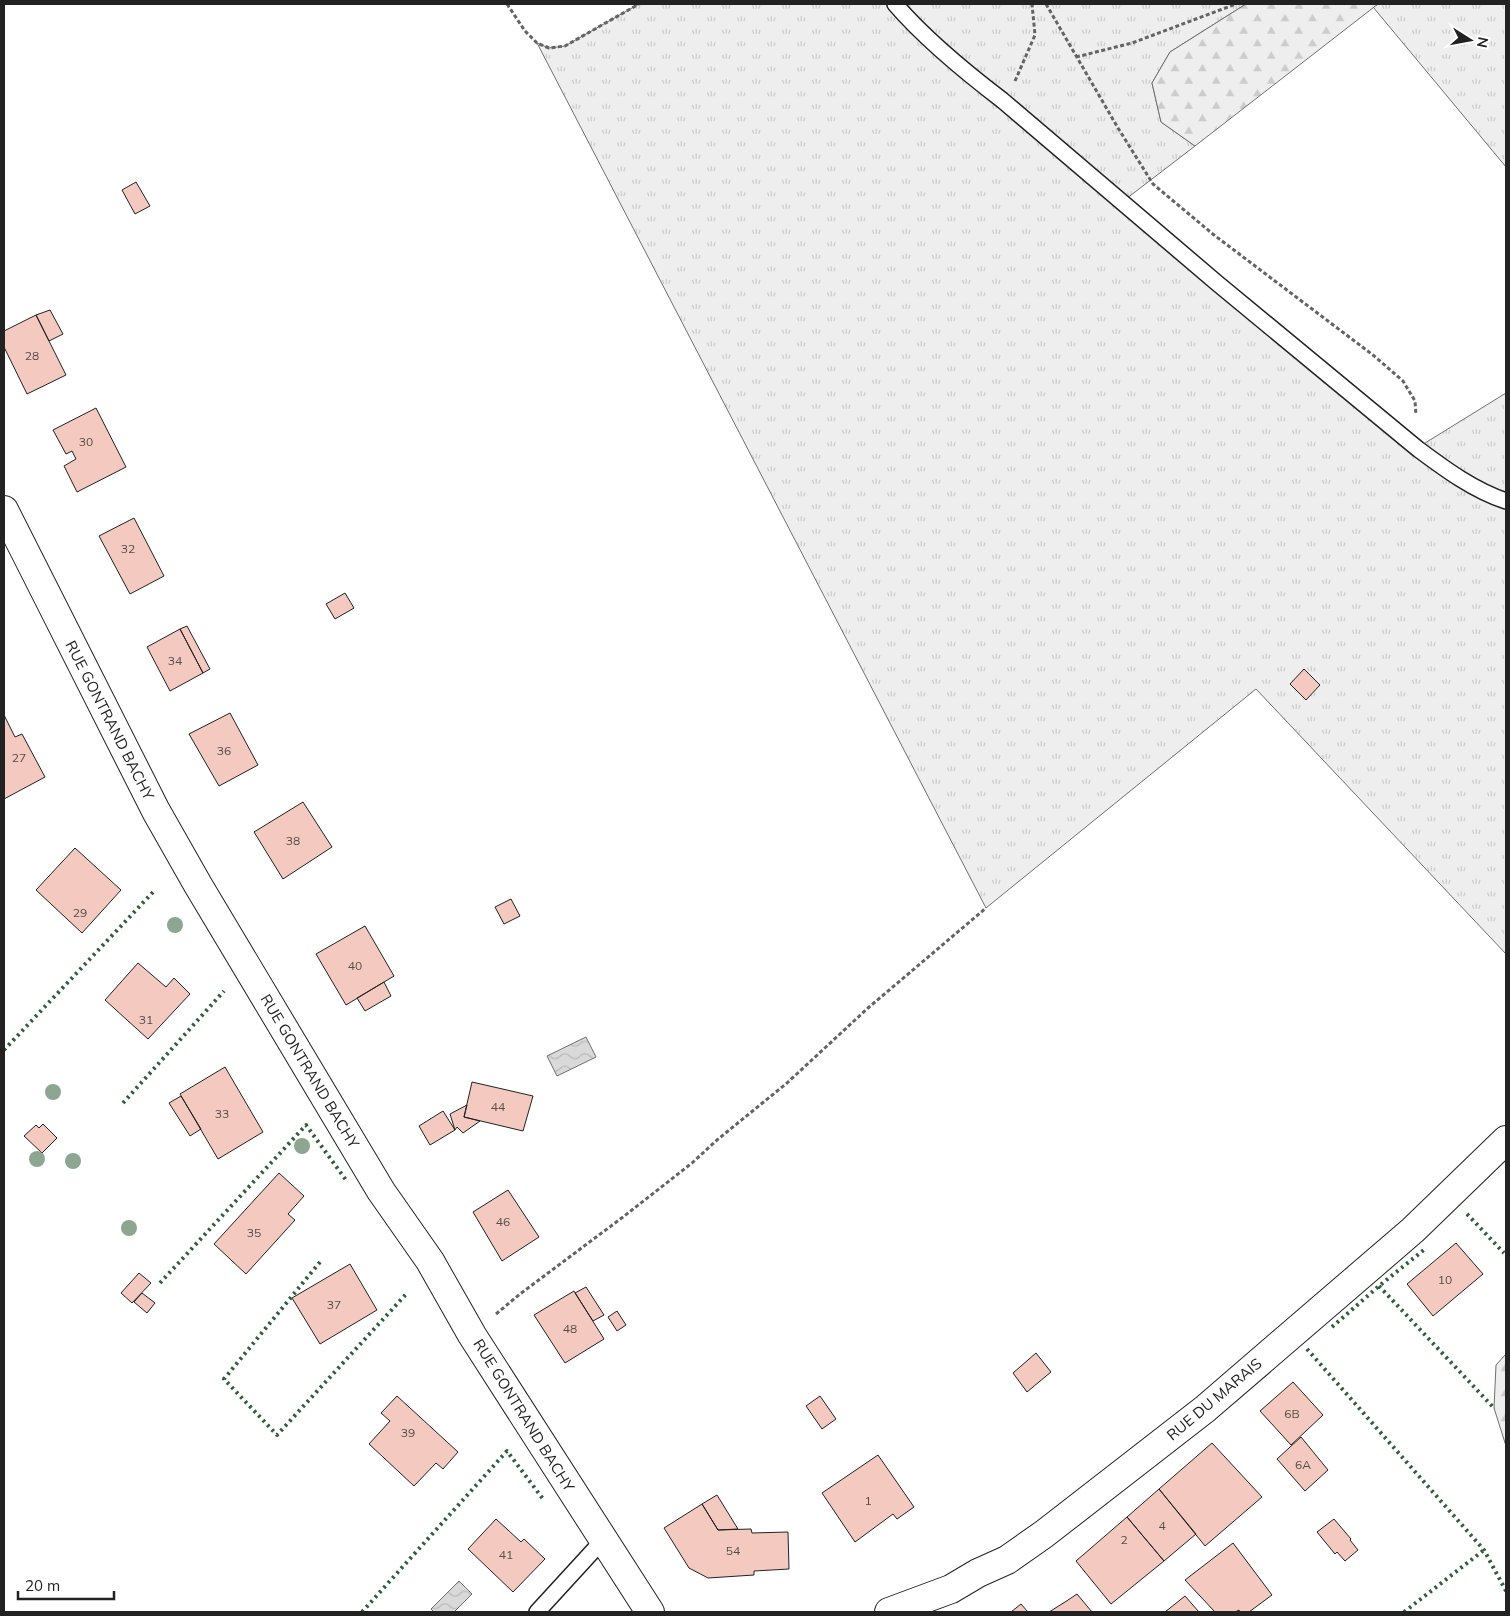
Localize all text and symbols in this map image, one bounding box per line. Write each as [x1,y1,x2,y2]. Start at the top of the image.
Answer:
north arrow [1445,15,1495,65]
text: N [1473,36,1493,49]
house number: 28 [25,348,39,363]
house number: 30 [79,434,93,449]
house number: 32 [121,541,135,556]
street label: RUE GONTRAND BACHY [62,637,159,804]
house number: 34 [168,653,182,668]
house number: 36 [217,743,231,758]
house number: 27 [12,750,26,765]
house number: 38 [286,833,300,848]
house number: 29 [73,905,87,920]
house number: 40 [348,958,362,973]
street label: RUE GONTRAND BACHY [256,991,364,1152]
house number: 31 [139,1012,153,1027]
house number: 44 [491,1099,505,1114]
house number: 33 [215,1106,229,1121]
house number: 46 [496,1214,510,1229]
house number: 35 [247,1225,261,1240]
house number: 10 [1438,1272,1452,1287]
house number: 37 [327,1297,341,1312]
house number: 48 [563,1321,577,1336]
street label: RUE GONTRAND BACHY [469,1335,579,1496]
street label: RUE DU MARAIS [1163,1354,1265,1444]
house number: 6B [1284,1406,1300,1421]
house number: 39 [401,1425,415,1440]
house number: 6A [1295,1457,1311,1472]
house number: 1 [864,1493,872,1508]
house number: 4 [1158,1518,1166,1533]
house number: 2 [1120,1532,1128,1547]
house number: 54 [726,1543,740,1558]
house number: 41 [499,1547,513,1562]
scale bar [18,1568,114,1600]
text: 20 m [25,1576,60,1595]

